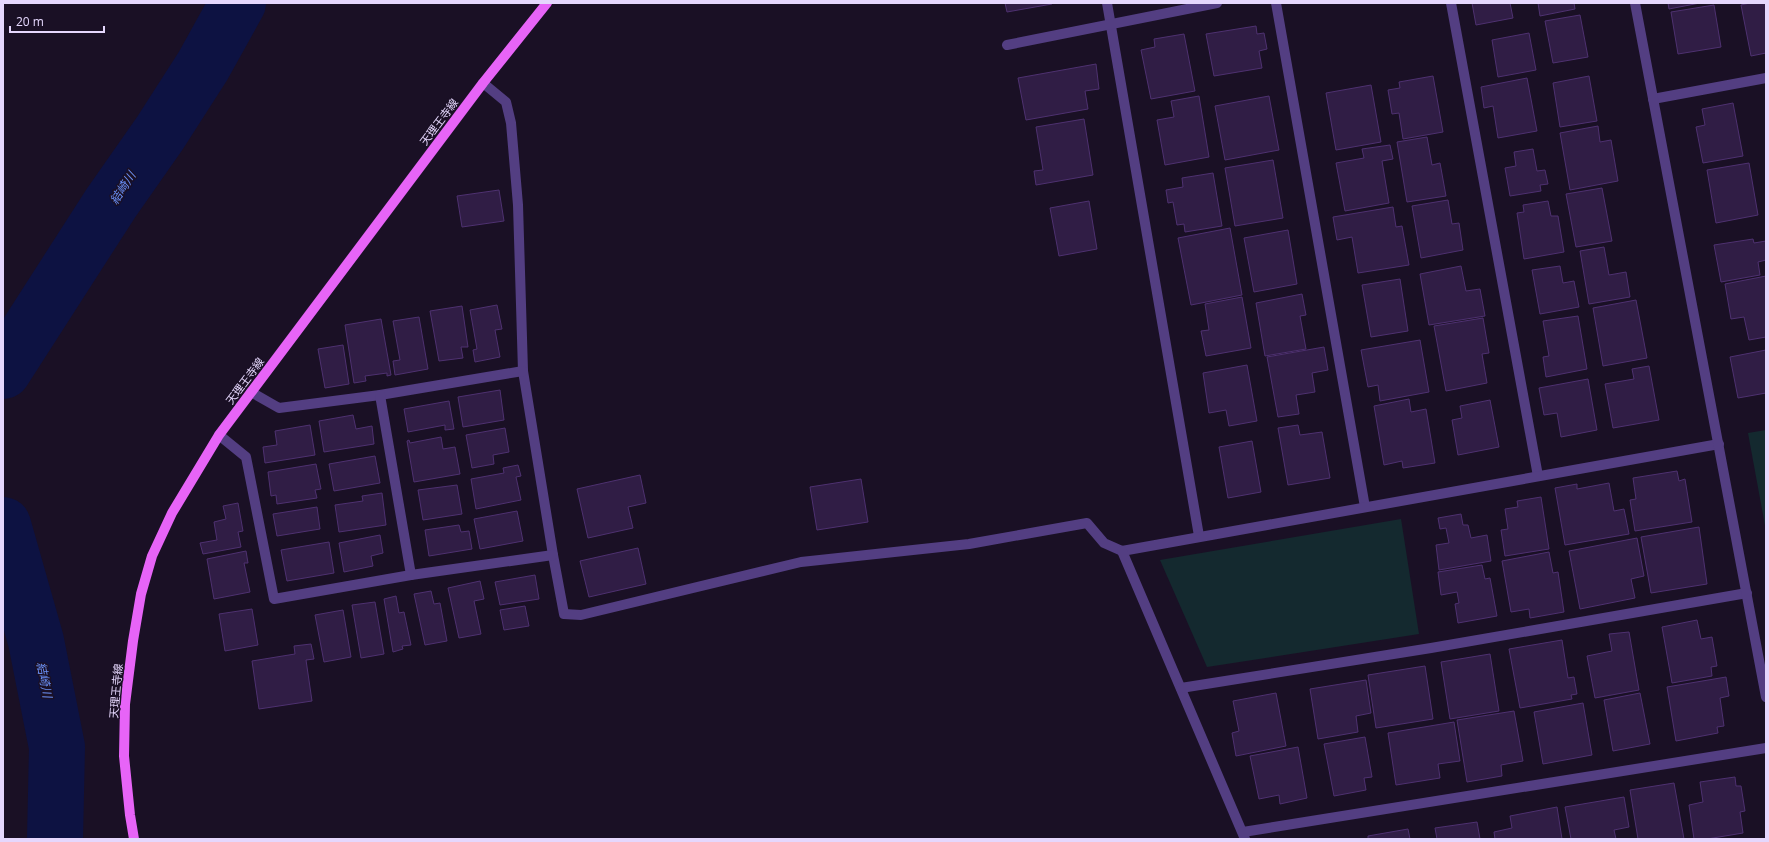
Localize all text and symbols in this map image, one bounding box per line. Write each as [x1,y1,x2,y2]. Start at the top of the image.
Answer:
scale bar [10,8,104,34]
text: 20 m [16,13,44,30]
street label: 天理王寺線 [416,95,461,148]
water label: 結崎川 [106,166,141,207]
street label: 天理王寺線 [222,354,267,407]
water label: 結崎川 [33,661,57,701]
street label: 天理王寺線 [106,663,125,719]

